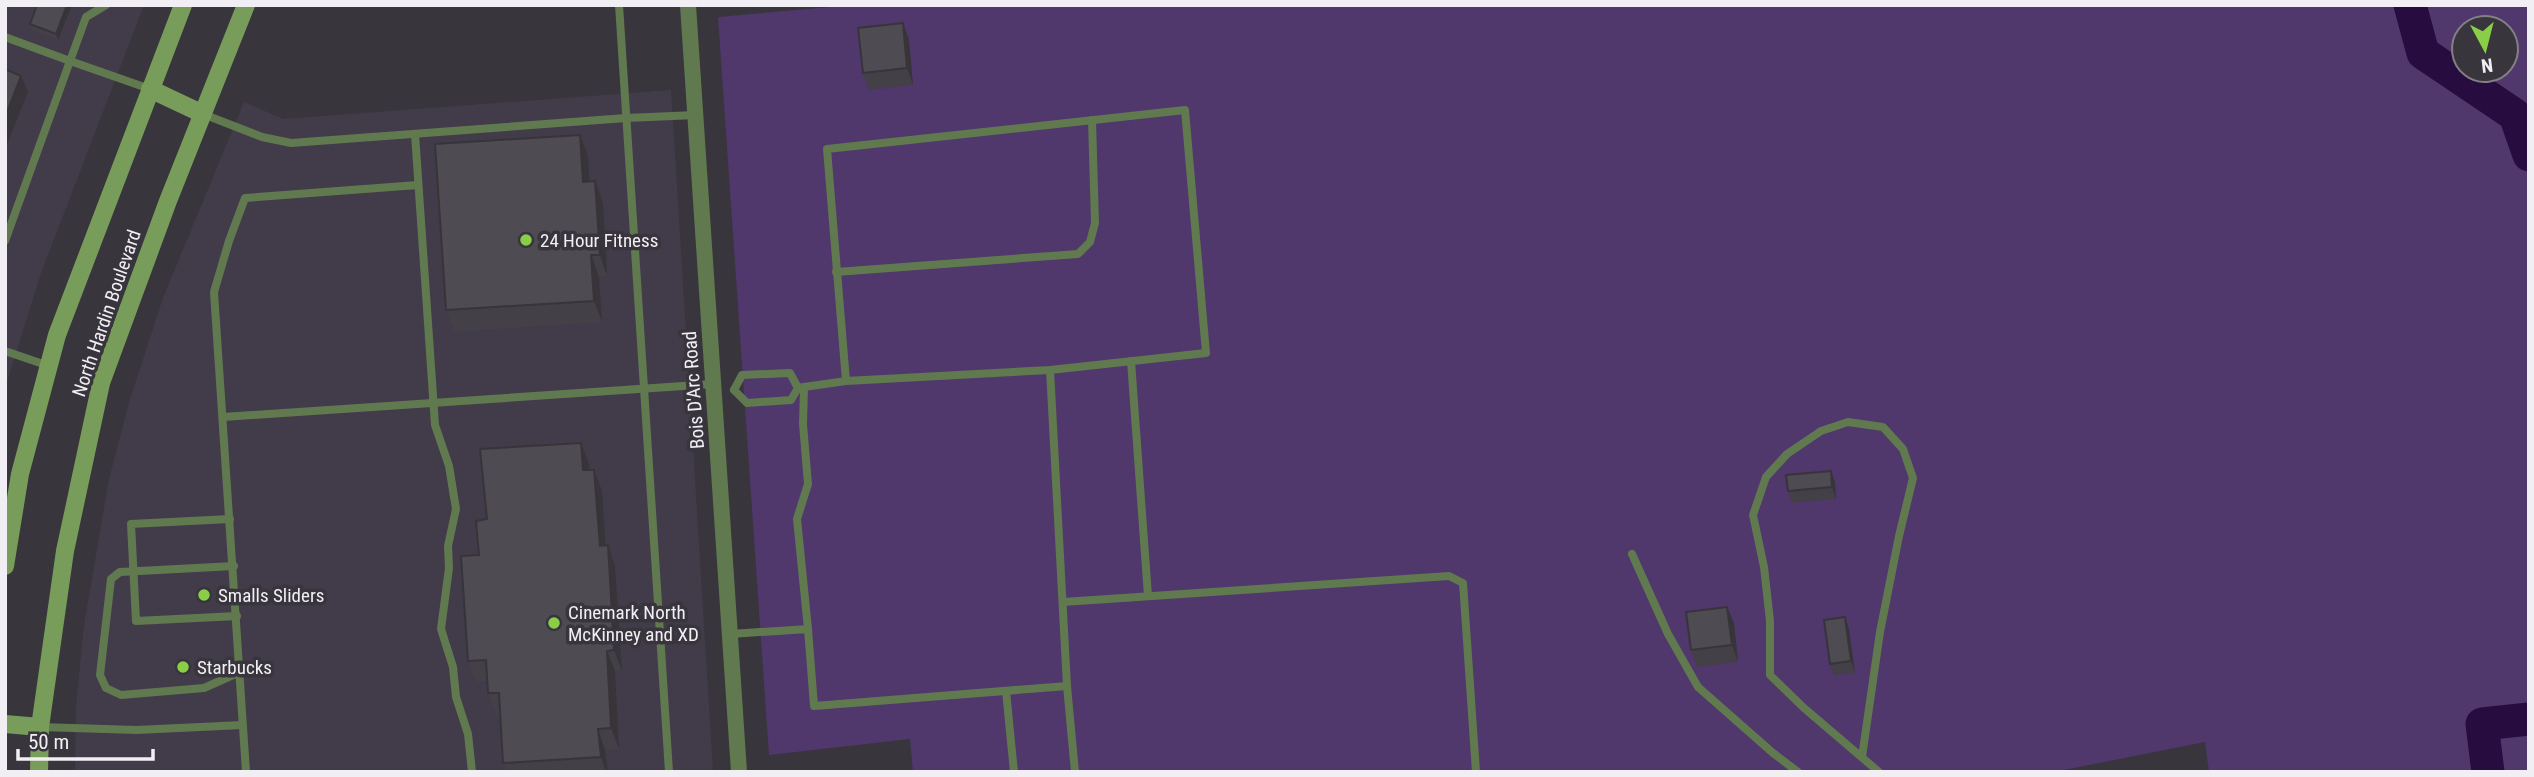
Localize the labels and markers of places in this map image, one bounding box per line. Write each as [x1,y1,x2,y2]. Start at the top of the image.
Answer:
place label: 24 Hour Fitness [540,229,658,252]
marker: 24 Hour Fitness [518,232,534,248]
place label: Smalls Sliders [218,584,324,607]
marker: Smalls Sliders [196,587,212,603]
place label: Cinemark North McKinney and XD [568,601,699,646]
marker: Cinemark North McKinney and XD [546,615,562,631]
place label: Starbucks [197,656,272,679]
marker: Starbucks [175,659,191,675]

